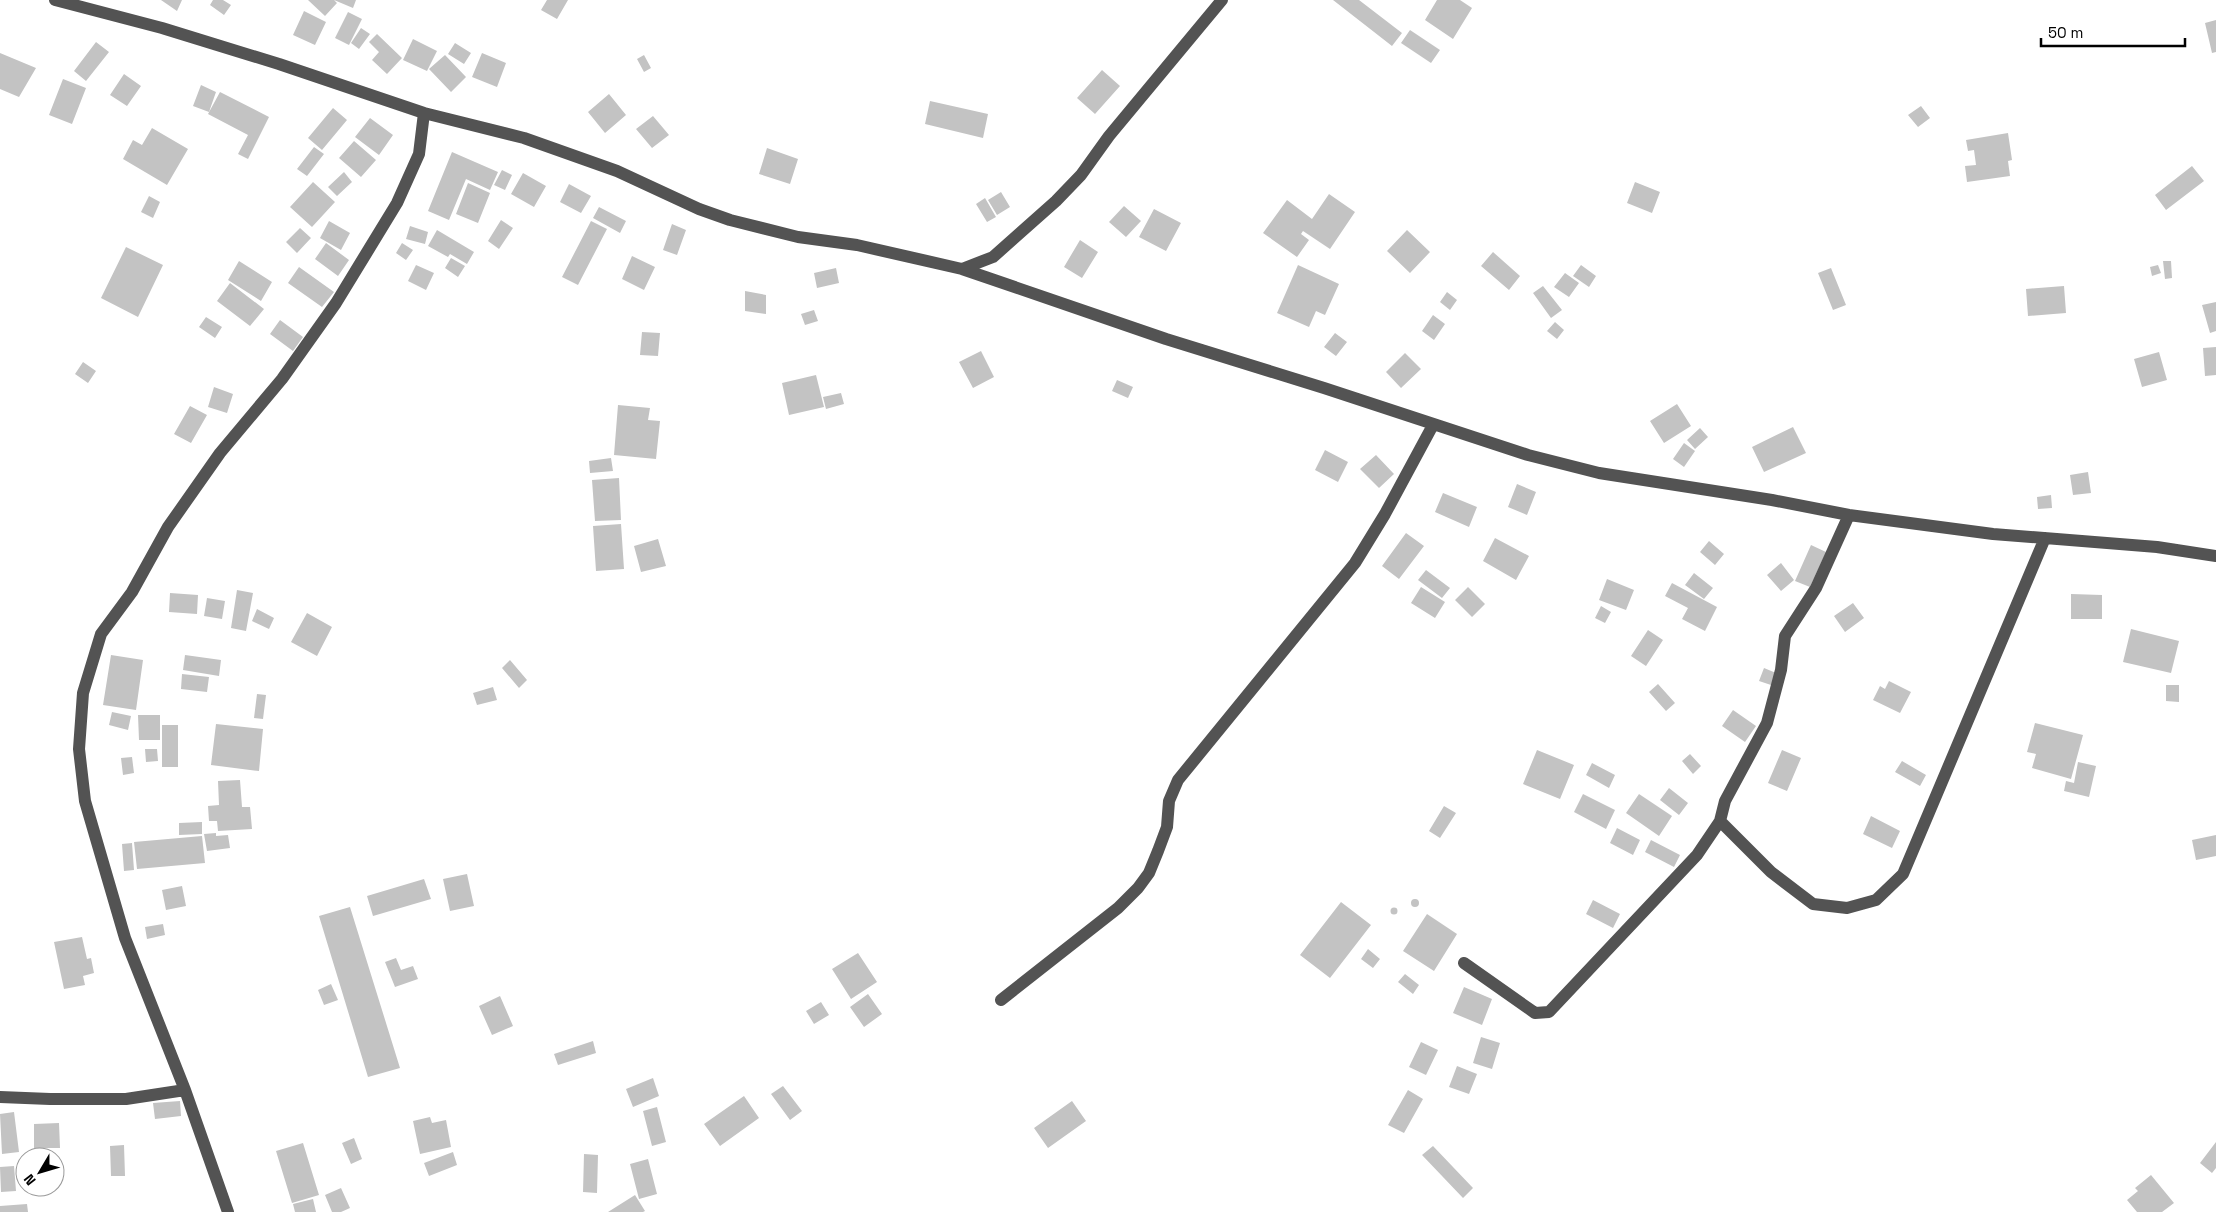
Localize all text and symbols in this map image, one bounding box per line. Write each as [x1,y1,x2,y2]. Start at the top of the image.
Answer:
scale bar [2041,15,2185,47]
text: 50 m [2048,23,2083,42]
north arrow [15,1147,65,1197]
text: N [20,1171,40,1189]

